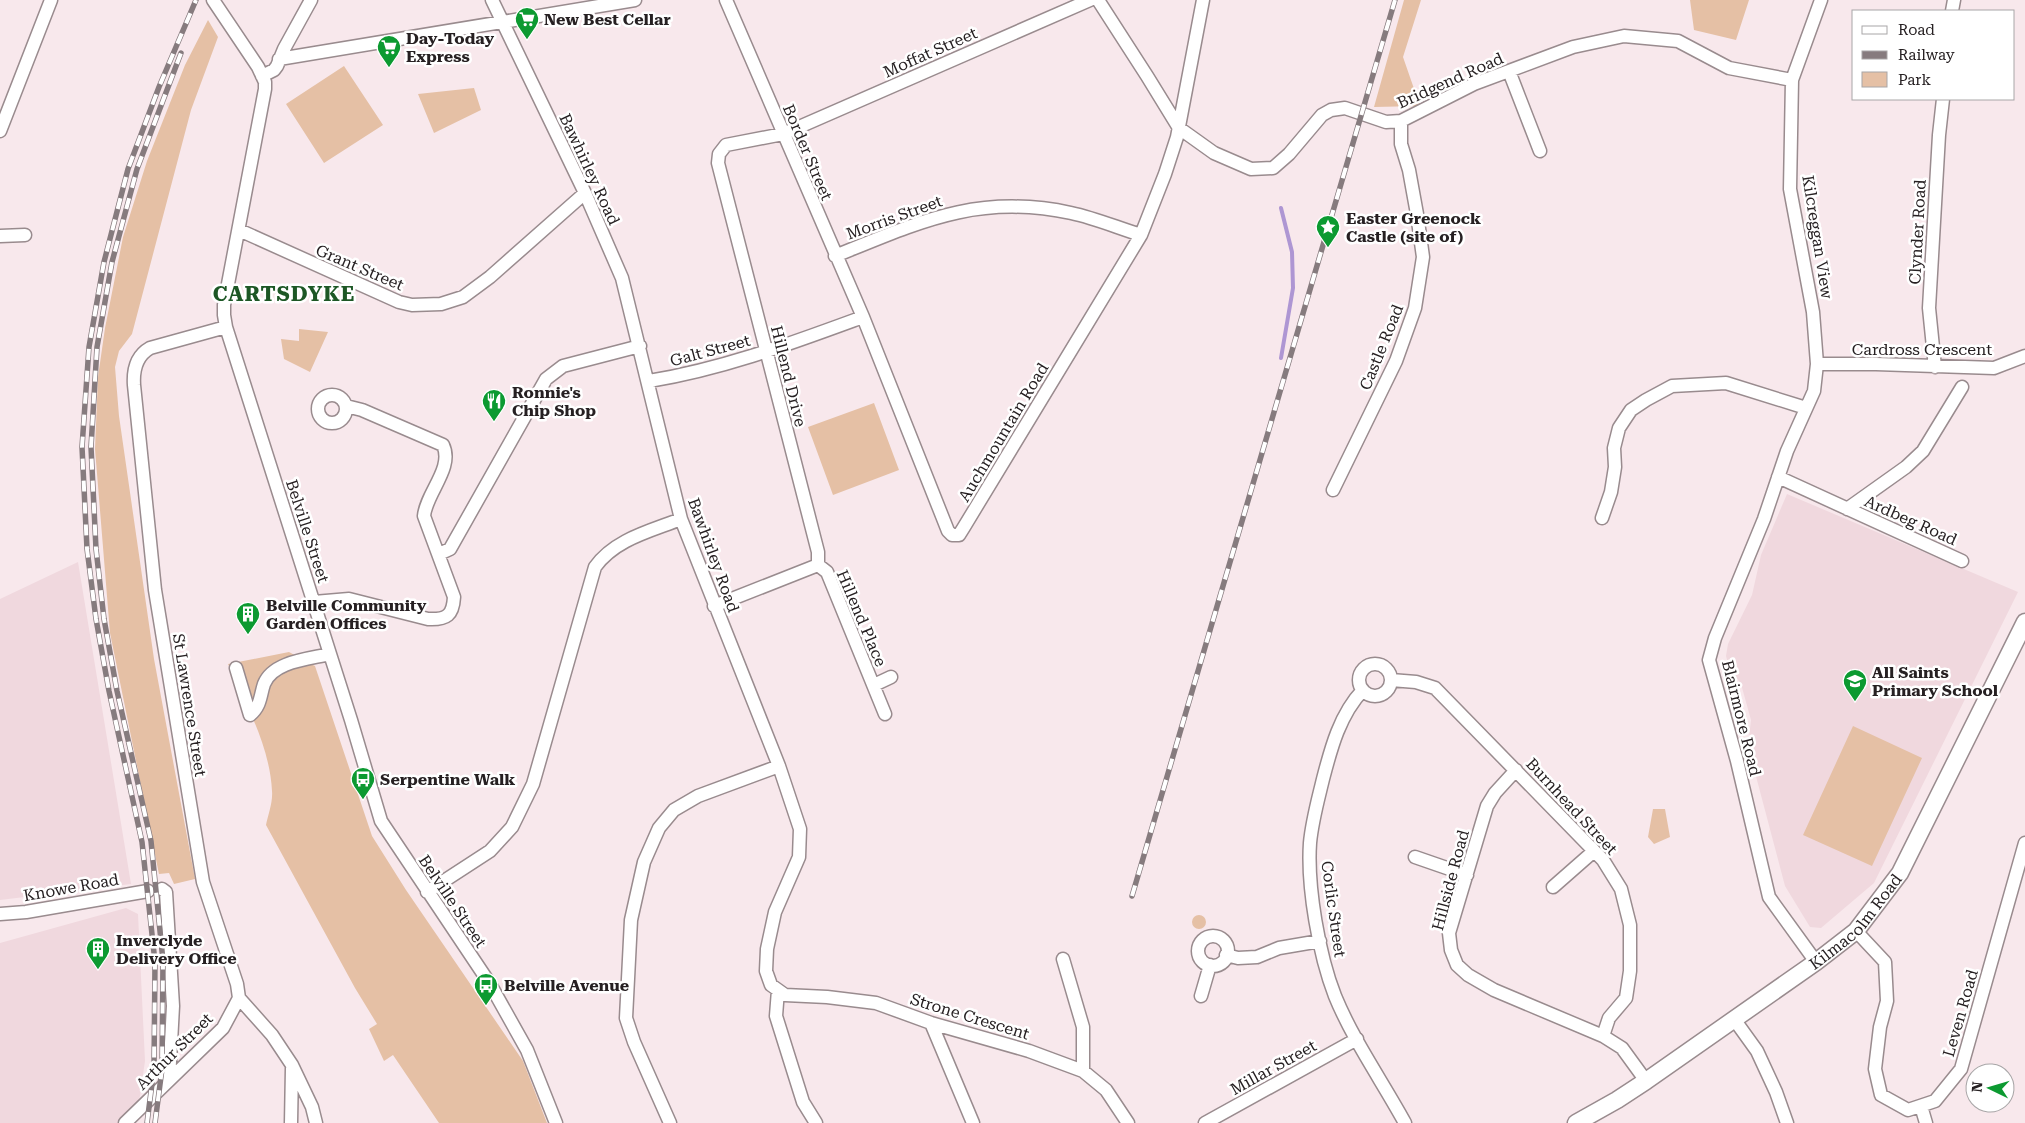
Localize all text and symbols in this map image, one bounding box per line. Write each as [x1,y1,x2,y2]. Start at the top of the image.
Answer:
supermarket icon: New Best Cellar [514,6,540,40]
place label: New Best Cellar [544,10,671,29]
legend [1852,10,2015,100]
text: Road [1898,21,1935,39]
street label: Moffat Street [880,23,980,82]
place label: Day-Today Express [406,29,494,66]
supermarket icon: Day-Today Express [376,34,402,68]
text: Railway [1898,46,1955,64]
street label: Bridgend Road [1394,49,1506,112]
text: Park [1898,71,1932,89]
street label: Border Street [779,101,836,203]
street label: Bawhirley Road [555,111,624,228]
street label: Kilcreggan View [1798,174,1837,301]
street label: Clynder Road [1905,179,1930,285]
street label: Morris Street [844,191,945,244]
place label: Easter Greenock Castle (site of) [1346,209,1481,246]
place icon: Easter Greenock Castle (site of) [1315,214,1341,248]
street label: Grant Street [313,240,407,295]
district label: CARTSDYKE [213,282,355,306]
street label: Castle Road [1356,302,1407,393]
street label: Hillend Drive [767,324,810,429]
street label: Galt Street [668,331,752,370]
street label: Cardross Crescent [1852,340,1992,359]
street label: Auchmountain Road [955,359,1052,505]
place label: Ronnie's Chip Shop [512,383,596,420]
restaurant icon: Ronnie's Chip Shop [481,388,507,422]
street label: Belville Street [282,477,333,585]
street label: Ardbeg Road [1862,492,1960,549]
street label: Bawhirley Road [684,495,743,615]
street label: Hillend Place [833,567,891,670]
place label: Belville Community Garden Offices [266,596,427,633]
building icon: Belville Community Garden Offices [235,601,261,635]
street label: St Lawrence Street [169,632,210,778]
street label: Blairmore Road [1718,658,1765,778]
place label: All Saints Primary School [1872,663,1999,700]
school or university icon: All Saints Primary School [1842,668,1868,702]
street label: Burnhead Street [1522,754,1621,859]
bus stop icon: Serpentine Walk [350,766,376,800]
place label: Serpentine Walk [380,770,515,789]
street label: Hillside Road [1428,828,1473,933]
street label: Belville Street [415,851,490,951]
street label: Corlic Street [1317,860,1350,958]
street label: Knowe Road [22,870,120,905]
street label: Kilmacolm Road [1806,870,1906,974]
place label: Inverclyde Delivery Office [116,931,237,968]
building icon: Inverclyde Delivery Office [85,936,111,970]
street label: Leven Road [1939,967,1982,1059]
bus stop icon: Belville Avenue [473,972,499,1006]
place label: Belville Avenue [504,976,629,995]
street label: Strone Crescent [908,989,1032,1044]
street label: Arthur Street [132,1009,217,1094]
street label: Millar Street [1227,1036,1320,1099]
north arrow [1965,1063,2015,1113]
text: N [1969,1081,1986,1093]

